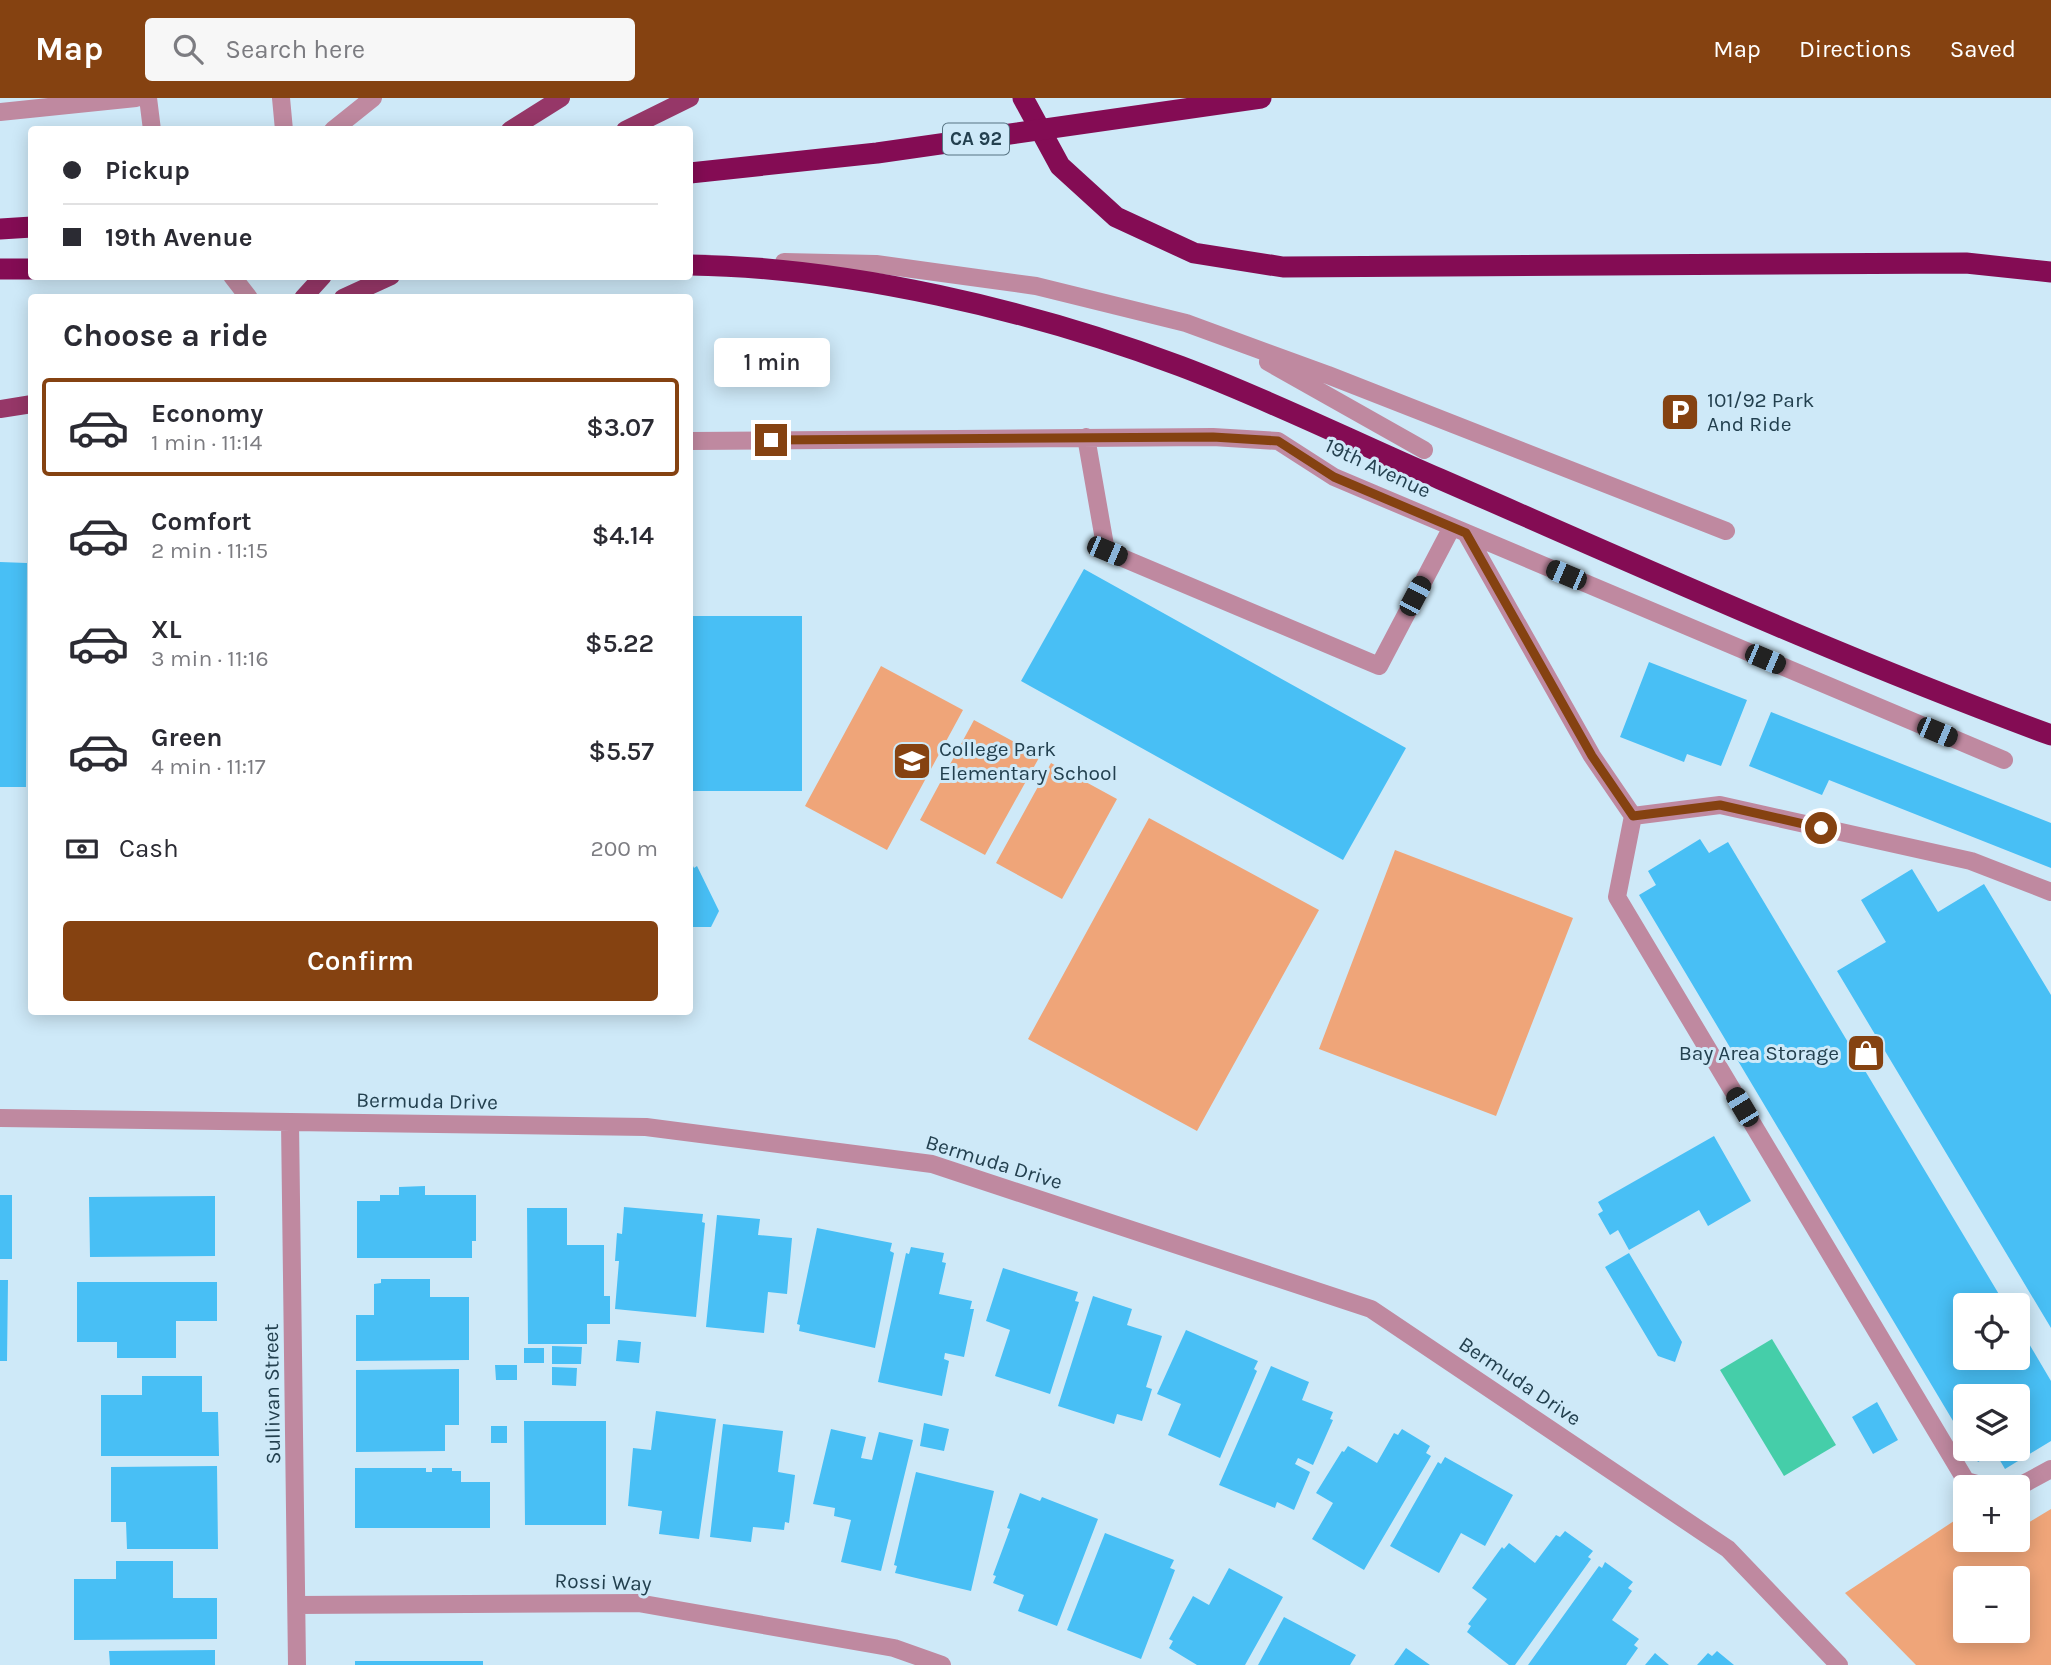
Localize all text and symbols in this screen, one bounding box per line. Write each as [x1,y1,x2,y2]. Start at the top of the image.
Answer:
search box [145,18,635,81]
text: Map [35,30,103,68]
icon: search [169,30,207,68]
text: Search here [225,34,365,65]
text: Map [1713,35,1761,63]
text: Directions [1799,35,1912,63]
text: Saved [1950,35,2016,63]
road number: CA 92 [943,123,1009,154]
text: Pickup [105,155,190,186]
text: 19th Avenue [105,222,252,253]
text: Choose a ride [63,317,268,354]
callout: 1 min [713,338,829,388]
text: 1 min [743,349,801,376]
place label: 101/92 Park And Ride [1707,388,1815,436]
parking icon: 101/92 Park And Ride [1659,391,1701,433]
icon: car [67,396,130,459]
text: Economy [151,398,263,429]
text: $3.07 [586,412,654,443]
route end [755,424,787,456]
text: 1 min · 11:14 [151,429,262,456]
street label: 19th Avenue [1321,433,1435,503]
icon: car [67,504,130,567]
text: Comfort [151,506,252,537]
text: $4.14 [592,520,654,551]
car [1084,533,1131,569]
text: 2 min · 11:15 [151,537,268,564]
car [1543,557,1590,593]
car [1396,573,1435,619]
icon: car [67,612,130,675]
text: XL [151,614,182,645]
text: $5.22 [585,628,654,659]
car [1742,641,1789,677]
text: 3 min · 11:16 [151,645,269,672]
car [1914,714,1961,750]
icon: car [67,720,130,783]
text: Green [151,722,223,753]
text: $5.57 [588,736,654,767]
place label: College Park Elementary School [939,737,1117,785]
school or university icon: College Park Elementary School [891,740,933,782]
text: 4 min · 11:17 [151,753,266,780]
route start [1805,812,1837,844]
icon: cash [63,830,101,868]
text: Cash [119,833,179,864]
text: 200 m [590,835,658,862]
button: Confirm [63,921,658,1001]
shop icon: Bay Area Storage [1845,1032,1887,1074]
place label: Bay Area Storage [1679,1041,1839,1065]
car [1723,1084,1762,1130]
street label: Bermuda Drive [356,1088,498,1114]
street label: Bermuda Drive [923,1130,1065,1194]
map controls [1953,1293,2030,1643]
button: locate [1953,1293,2030,1370]
street label: Sullivan Street [259,1323,285,1465]
street label: Bermuda Drive [1454,1331,1586,1431]
button: layers [1953,1384,2030,1461]
button: + [1953,1475,2030,1552]
button: − [1953,1566,2030,1643]
street label: Rossi Way [554,1568,652,1596]

